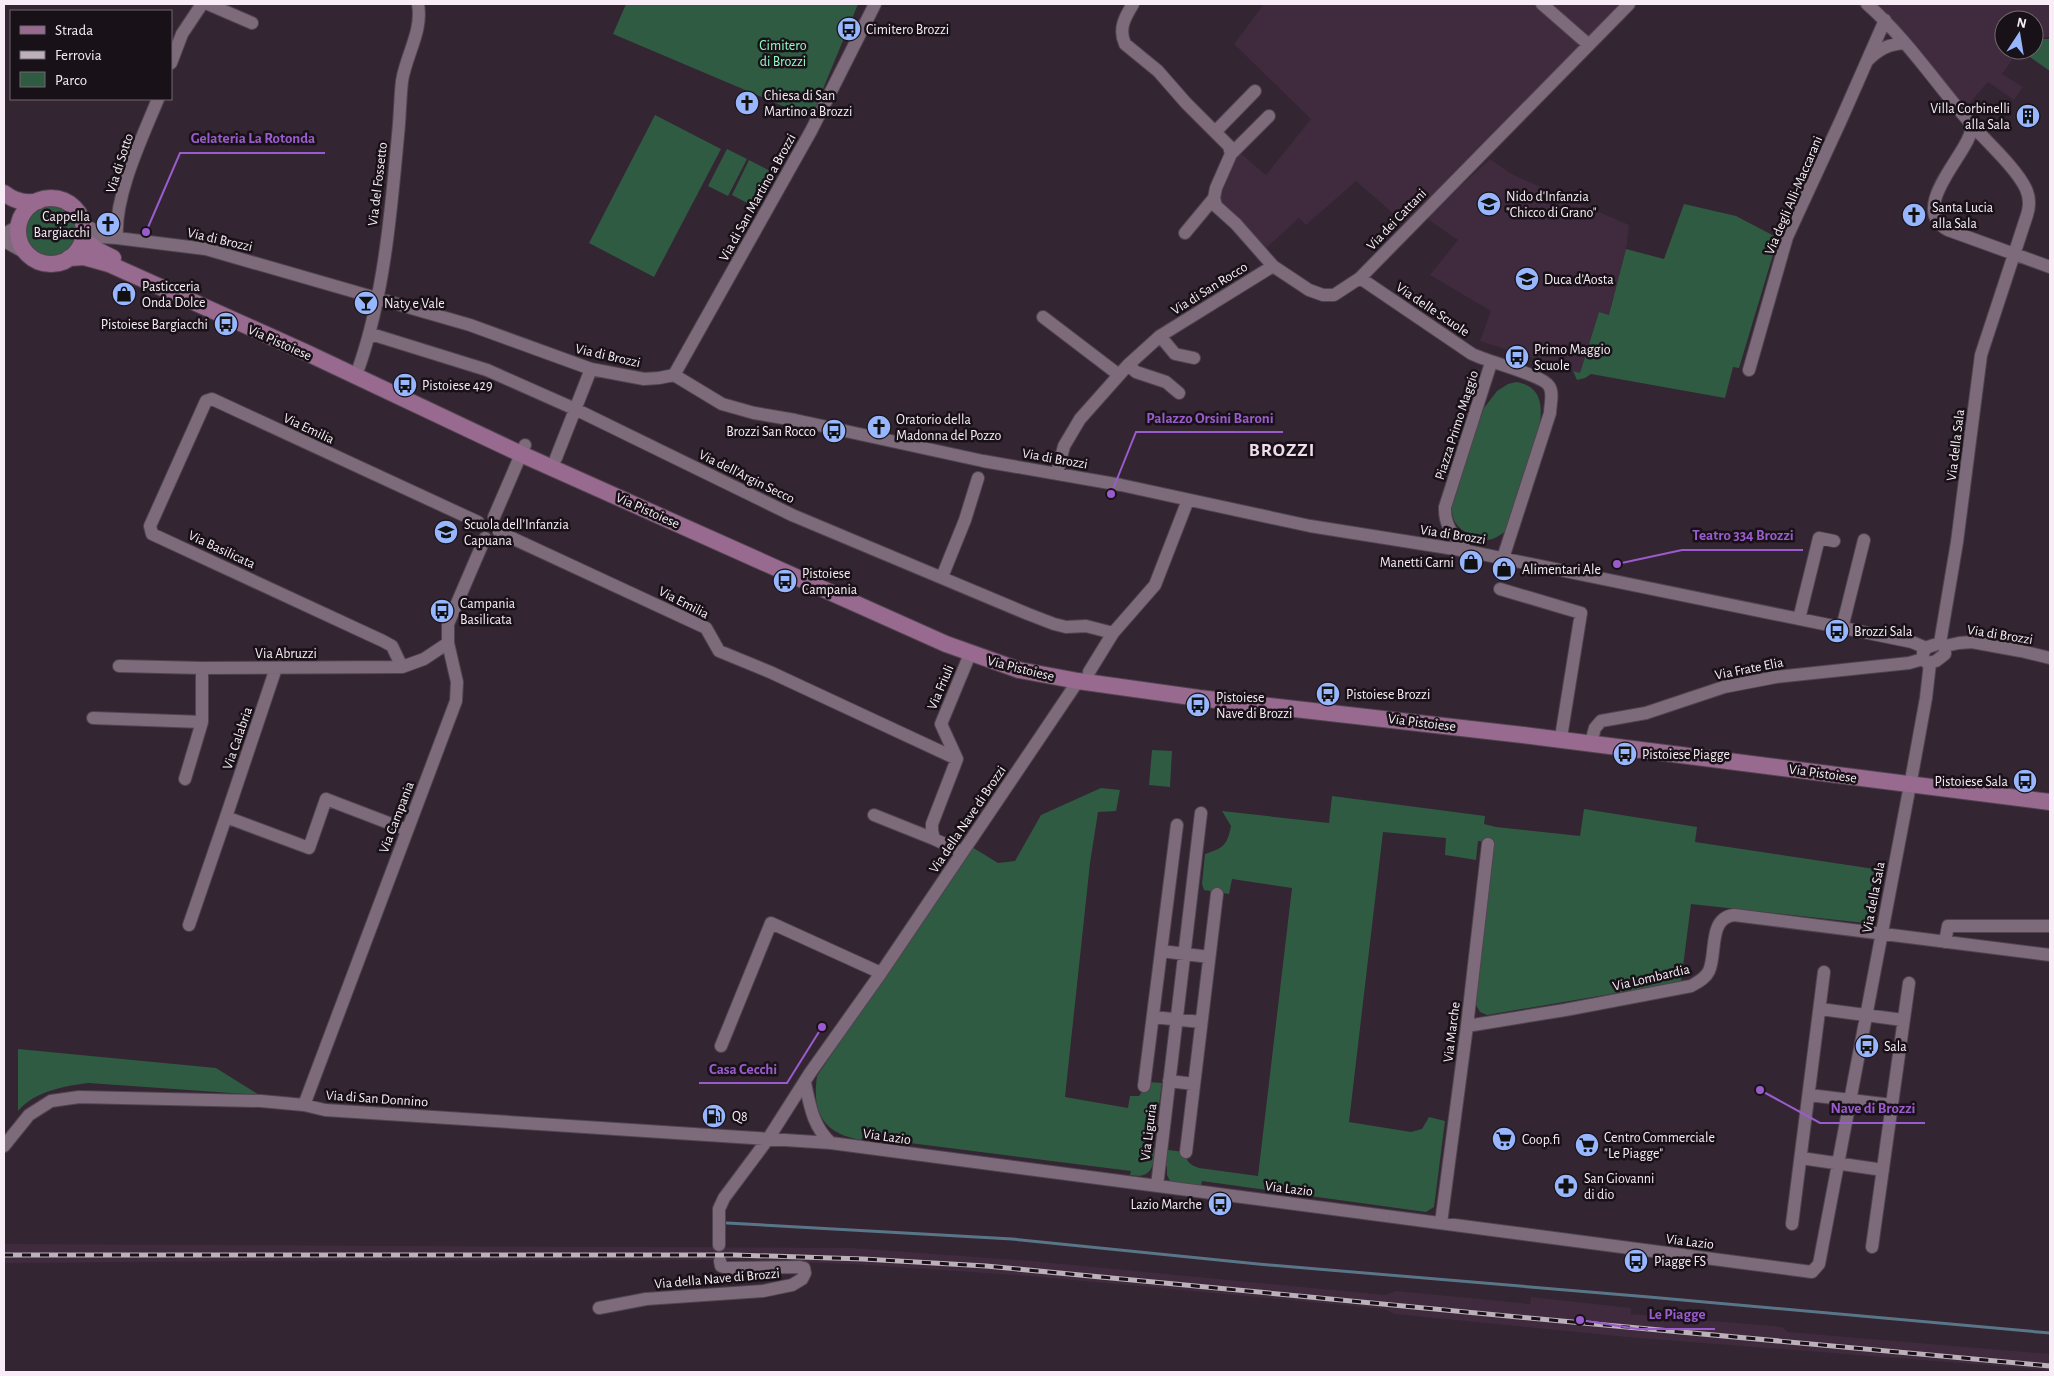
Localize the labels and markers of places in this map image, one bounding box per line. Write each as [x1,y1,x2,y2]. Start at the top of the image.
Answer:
bus stop icon: Cimitero Brozzi [836,16,862,42]
place label: Cimitero Brozzi [866,23,949,37]
place label: Chiesa di San Martino a Brozzi [764,89,852,119]
church icon: Chiesa di San Martino a Brozzi [734,90,760,116]
place label: Villa Corbinelli alla Sala [1930,102,2011,132]
building icon: Villa Corbinelli alla Sala [2015,103,2041,129]
callout: Gelateria La Rotonda [180,123,325,153]
place label: Nido d'Infanzia "Chicco di Grano" [1506,190,1597,220]
school or university icon: Nido d'Infanzia "Chicco di Grano" [1476,191,1502,217]
place label: Santa Lucia alla Sala [1932,201,1994,231]
church icon: Santa Lucia alla Sala [1901,202,1927,228]
place label: Cappella Bargiacchi [34,210,91,240]
church icon: Cappella Bargiacchi [95,211,121,237]
school or university icon: Duca d’Aosta [1514,266,1540,292]
place label: Duca d’Aosta [1544,273,1614,287]
place label: Pasticceria Onda Dolce [142,280,205,310]
shop icon: Pasticceria Onda Dolce [111,281,137,307]
bar icon: Naty e Vale [353,290,379,316]
place label: Naty e Vale [384,297,445,311]
bus stop icon: Pistoiese Bargiacchi [213,311,239,337]
place label: Pistoiese Bargiacchi [101,318,208,332]
place label: Primo Maggio Scuole [1534,343,1611,373]
bus stop icon: Primo Maggio Scuole [1504,344,1530,370]
bus stop icon: Pistoiese 429 [392,372,418,398]
place label: Pistoiese 429 [422,379,492,393]
callout: Palazzo Orsini Baroni [1136,402,1283,432]
place label: Oratorio della Madonna del Pozzo [896,413,1002,443]
church icon: Oratorio della Madonna del Pozzo [866,414,892,440]
bus stop icon: Brozzi San Rocco [821,418,847,444]
place label: Brozzi San Rocco [726,425,816,439]
place label: Scuola dell’Infanzia Capuana [464,518,569,548]
school or university icon: Scuola dell’Infanzia Capuana [433,519,459,545]
callout: Teatro 334 Brozzi [1682,520,1803,550]
shop icon: Manetti Carni [1458,549,1484,575]
place label: Manetti Carni [1380,556,1454,570]
shop icon: Alimentari Ale [1491,556,1517,582]
place label: Alimentari Ale [1522,563,1601,577]
place label: Pistoiese Campania [802,567,858,597]
bus stop icon: Pistoiese Campania [772,568,798,594]
place label: Campania Basilicata [460,597,516,627]
bus stop icon: Campania Basilicata [429,598,455,624]
bus stop icon: Brozzi Sala [1824,618,1850,644]
place label: Brozzi Sala [1854,625,1913,639]
bus stop icon: Pistoiese Brozzi [1315,681,1341,707]
place label: Pistoiese Brozzi [1346,688,1430,702]
place label: Pistoiese Nave di Brozzi [1216,691,1293,721]
bus stop icon: Pistoiese Nave di Brozzi [1185,692,1211,718]
bus stop icon: Pistoiese Piagge [1612,741,1638,767]
place label: Pistoiese Piagge [1642,748,1730,762]
bus stop icon: Pistoiese Sala [2012,768,2038,794]
place label: Pistoiese Sala [1935,775,2009,789]
bus stop icon: Sala [1854,1033,1880,1059]
place label: Sala [1884,1040,1907,1054]
callout: Casa Cecchi [699,1053,787,1083]
callout: Nave di Brozzi [1820,1093,1925,1123]
fuel station icon: Q8 [701,1103,727,1129]
place label: Q8 [732,1110,748,1124]
supermarket icon: Coop.fi [1491,1126,1517,1152]
place label: Centro Commerciale "Le Piagge" [1604,1131,1715,1161]
supermarket icon: Centro Commerciale "Le Piagge" [1574,1132,1600,1158]
place label: Coop.fi [1522,1133,1560,1147]
place label: San Giovanni di dio [1584,1172,1654,1202]
pharmacy icon: San Giovanni di dio [1553,1173,1579,1199]
bus stop icon: Lazio Marche [1207,1191,1233,1217]
place label: Lazio Marche [1131,1198,1202,1212]
bus stop icon: Piagge FS [1623,1248,1649,1274]
place label: Piagge FS [1654,1255,1706,1269]
callout: Le Piagge [1638,1299,1715,1329]

